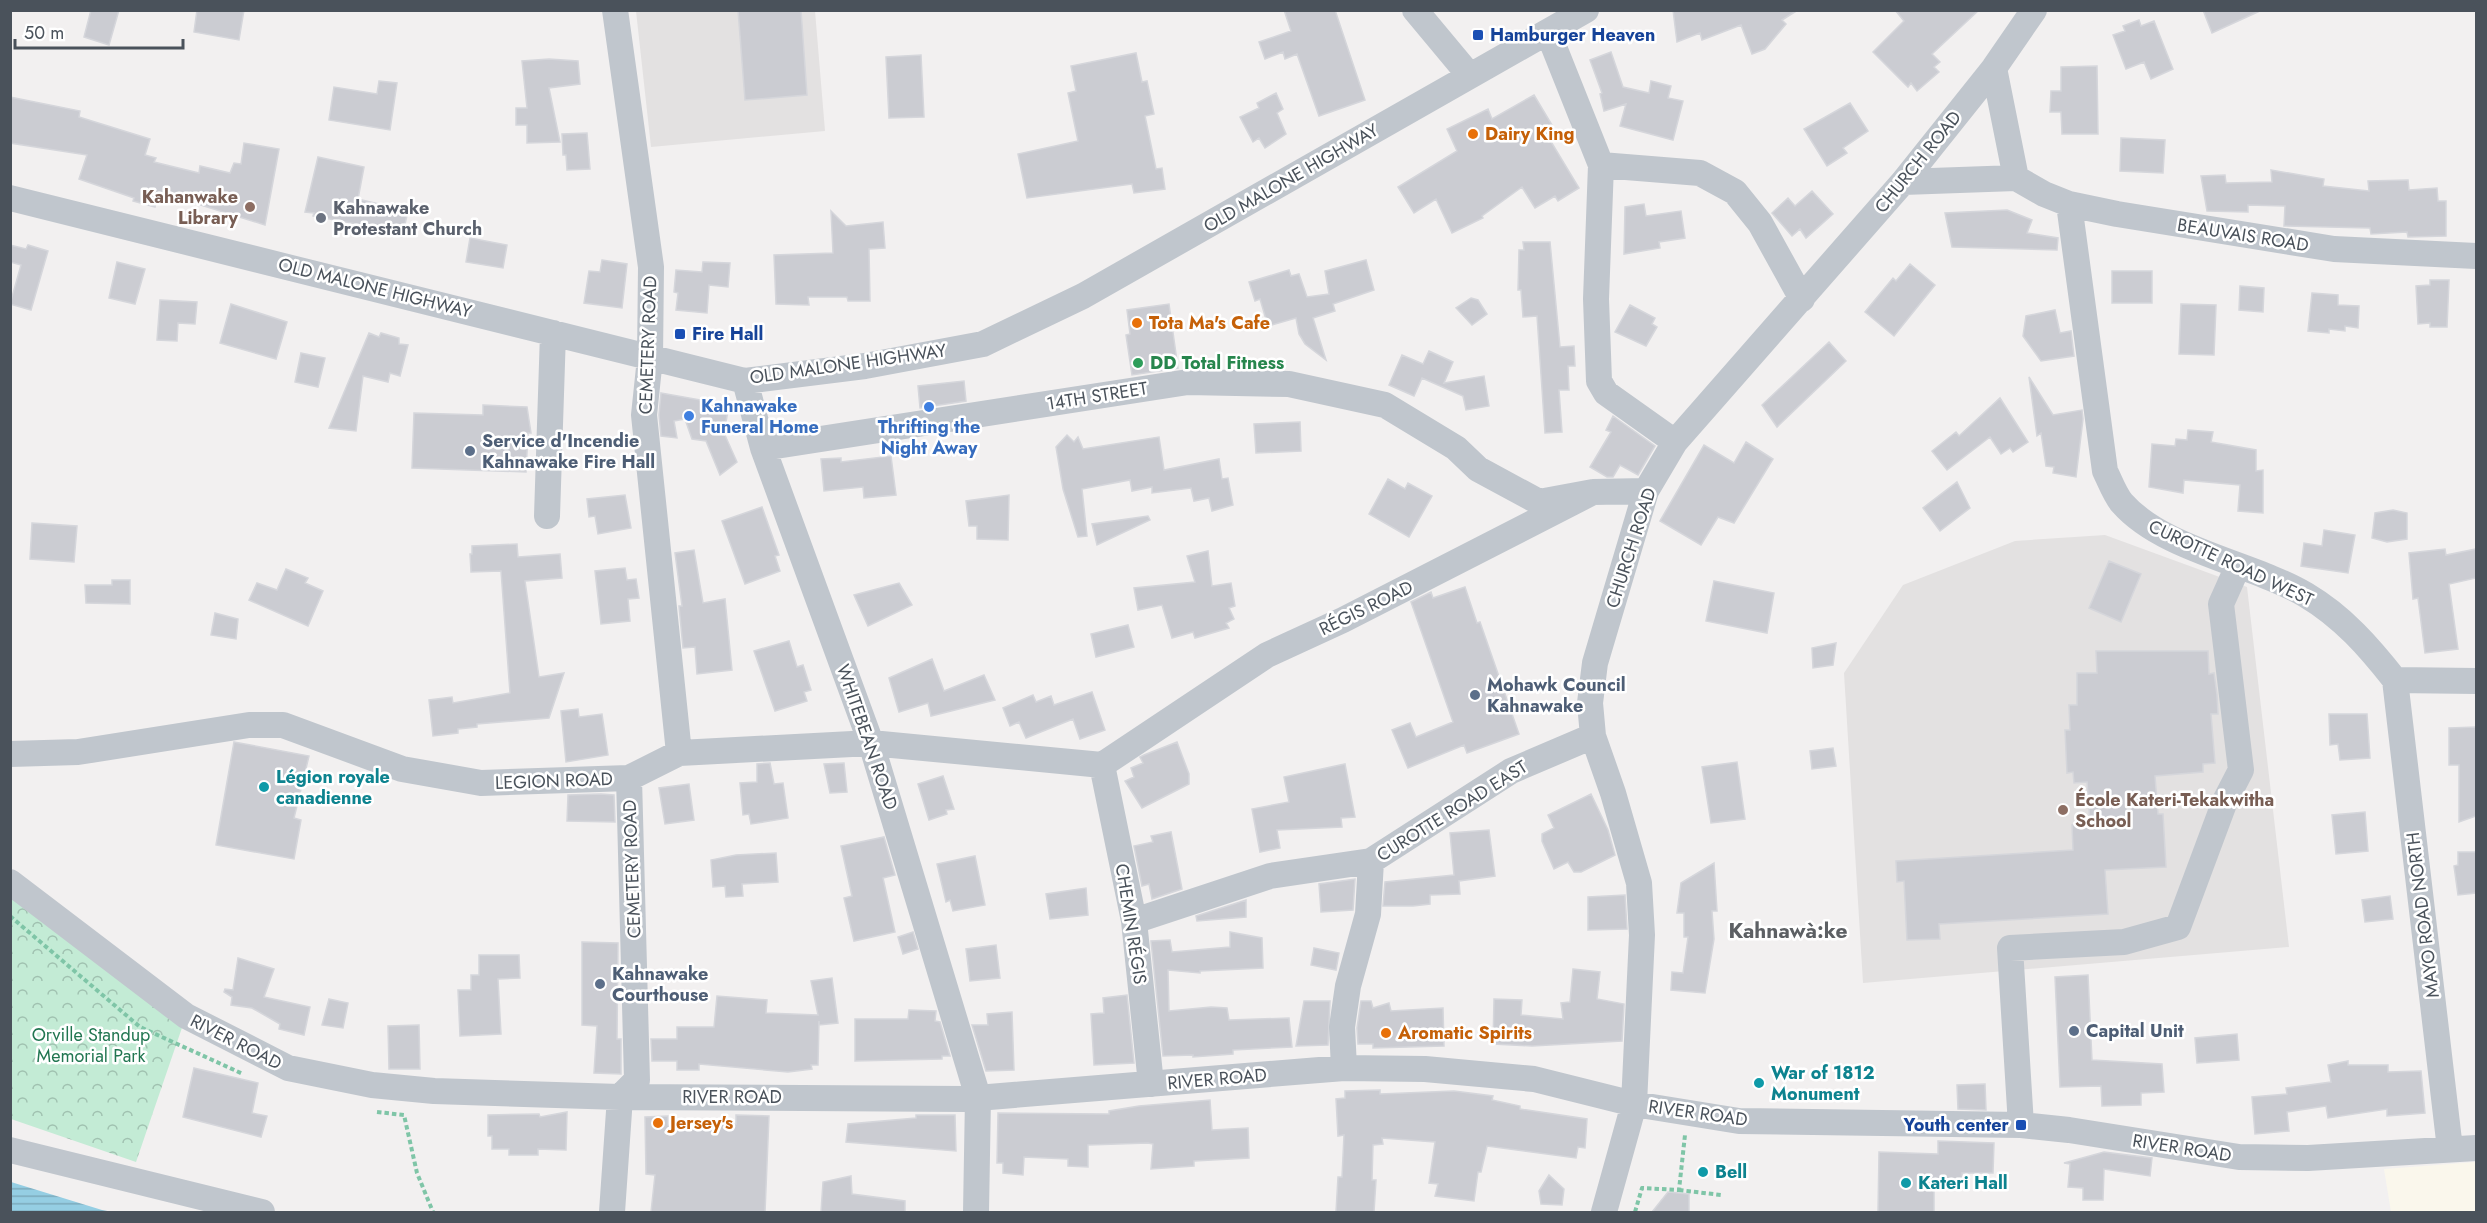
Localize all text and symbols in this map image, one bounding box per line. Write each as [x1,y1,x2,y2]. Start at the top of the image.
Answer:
scale bar [15,12,183,50]
text: 50 m [24,20,64,46]
place label: Hamburger Heaven [1490,22,1655,48]
marker: Hamburger Heaven [1471,28,1485,42]
street label: CHURCH ROAD [1869,105,1967,219]
street label: OLD MALONE HIGHWAY [1199,117,1384,239]
place label: Dairy King [1485,121,1574,147]
marker: Dairy King [1466,127,1480,141]
place label: Kahanwake Library [142,184,239,231]
place label: Kahnawake Protestant Church [333,195,482,242]
marker: Kahanwake Library [243,200,257,214]
marker: Kahnawake Protestant Church [314,211,328,225]
street label: BEAUVAIS ROAD [2175,212,2311,258]
street label: OLD MALONE HIGHWAY [276,251,475,325]
street label: CEMETERY ROAD [633,275,663,415]
place label: Tota Ma's Cafe [1149,310,1270,336]
marker: Tota Ma's Cafe [1130,316,1144,330]
place label: Fire Hall [692,321,763,347]
marker: Fire Hall [673,327,687,341]
street label: OLD MALONE HIGHWAY [748,337,949,391]
place label: DD Total Fitness [1150,350,1284,376]
marker: DD Total Fitness [1131,356,1145,370]
street label: 14TH STREET [1045,375,1150,417]
place label: Kahnawake Funeral Home [701,393,819,440]
marker: Thrifting the Night Away [922,400,936,414]
marker: Kahnawake Funeral Home [682,409,696,423]
place label: Thrifting the Night Away [878,414,980,461]
place label: Service d'Incendie Kahnawake Fire Hall [482,428,655,475]
marker: Service d'Incendie Kahnawake Fire Hall [463,444,477,458]
street label: CHURCH ROAD [1599,485,1663,611]
street label: CUROTTE ROAD WEST [2144,513,2318,613]
street label: RÉGIS ROAD [1315,574,1417,642]
street label: WHITEBEAN ROAD [830,661,904,813]
place label: Mohawk Council Kahnawake [1487,672,1626,719]
marker: Mohawk Council Kahnawake [1468,688,1482,702]
street label: CUROTTE ROAD EAST [1372,754,1533,868]
place label: Légion royale canadienne [276,764,390,811]
street label: LEGION ROAD [495,766,613,796]
marker: Légion royale canadienne [257,780,271,794]
place label: École Kateri-Tekakwitha School [2075,787,2274,834]
street label: CEMETERY ROAD [617,799,647,939]
marker: École Kateri-Tekakwitha School [2056,803,2070,817]
street label: MAYO ROAD NORTH [2400,831,2446,999]
street label: CHEMIN RÉGIS [1109,862,1153,986]
district label: Kahnawà:ke [1728,916,1848,946]
place label: Kahnawake Courthouse [612,961,708,1008]
marker: Kahnawake Courthouse [593,977,607,991]
street label: RIVER ROAD [186,1008,286,1076]
place label: Capital Unit [2086,1018,2184,1044]
place label: Aromatic Spirits [1397,1020,1532,1046]
park label: Orville Standup Memorial Park [32,1022,150,1069]
marker: Capital Unit [2067,1024,2081,1038]
marker: Aromatic Spirits [1379,1026,1393,1040]
place label: War of 1812 Monument [1771,1060,1875,1107]
street label: RIVER ROAD [1166,1062,1268,1096]
marker: War of 1812 Monument [1752,1076,1766,1090]
street label: RIVER ROAD [682,1084,782,1110]
street label: RIVER ROAD [1647,1093,1749,1133]
place label: Jersey's [667,1110,733,1136]
place label: Youth center [1903,1112,2010,1138]
marker: Jersey's [651,1116,665,1130]
marker: Youth center [2014,1118,2028,1132]
street label: RIVER ROAD [2131,1127,2233,1169]
place label: Bell [1715,1159,1747,1185]
marker: Bell [1696,1165,1710,1179]
place label: Kateri Hall [1918,1170,2008,1196]
marker: Kateri Hall [1899,1176,1913,1190]

